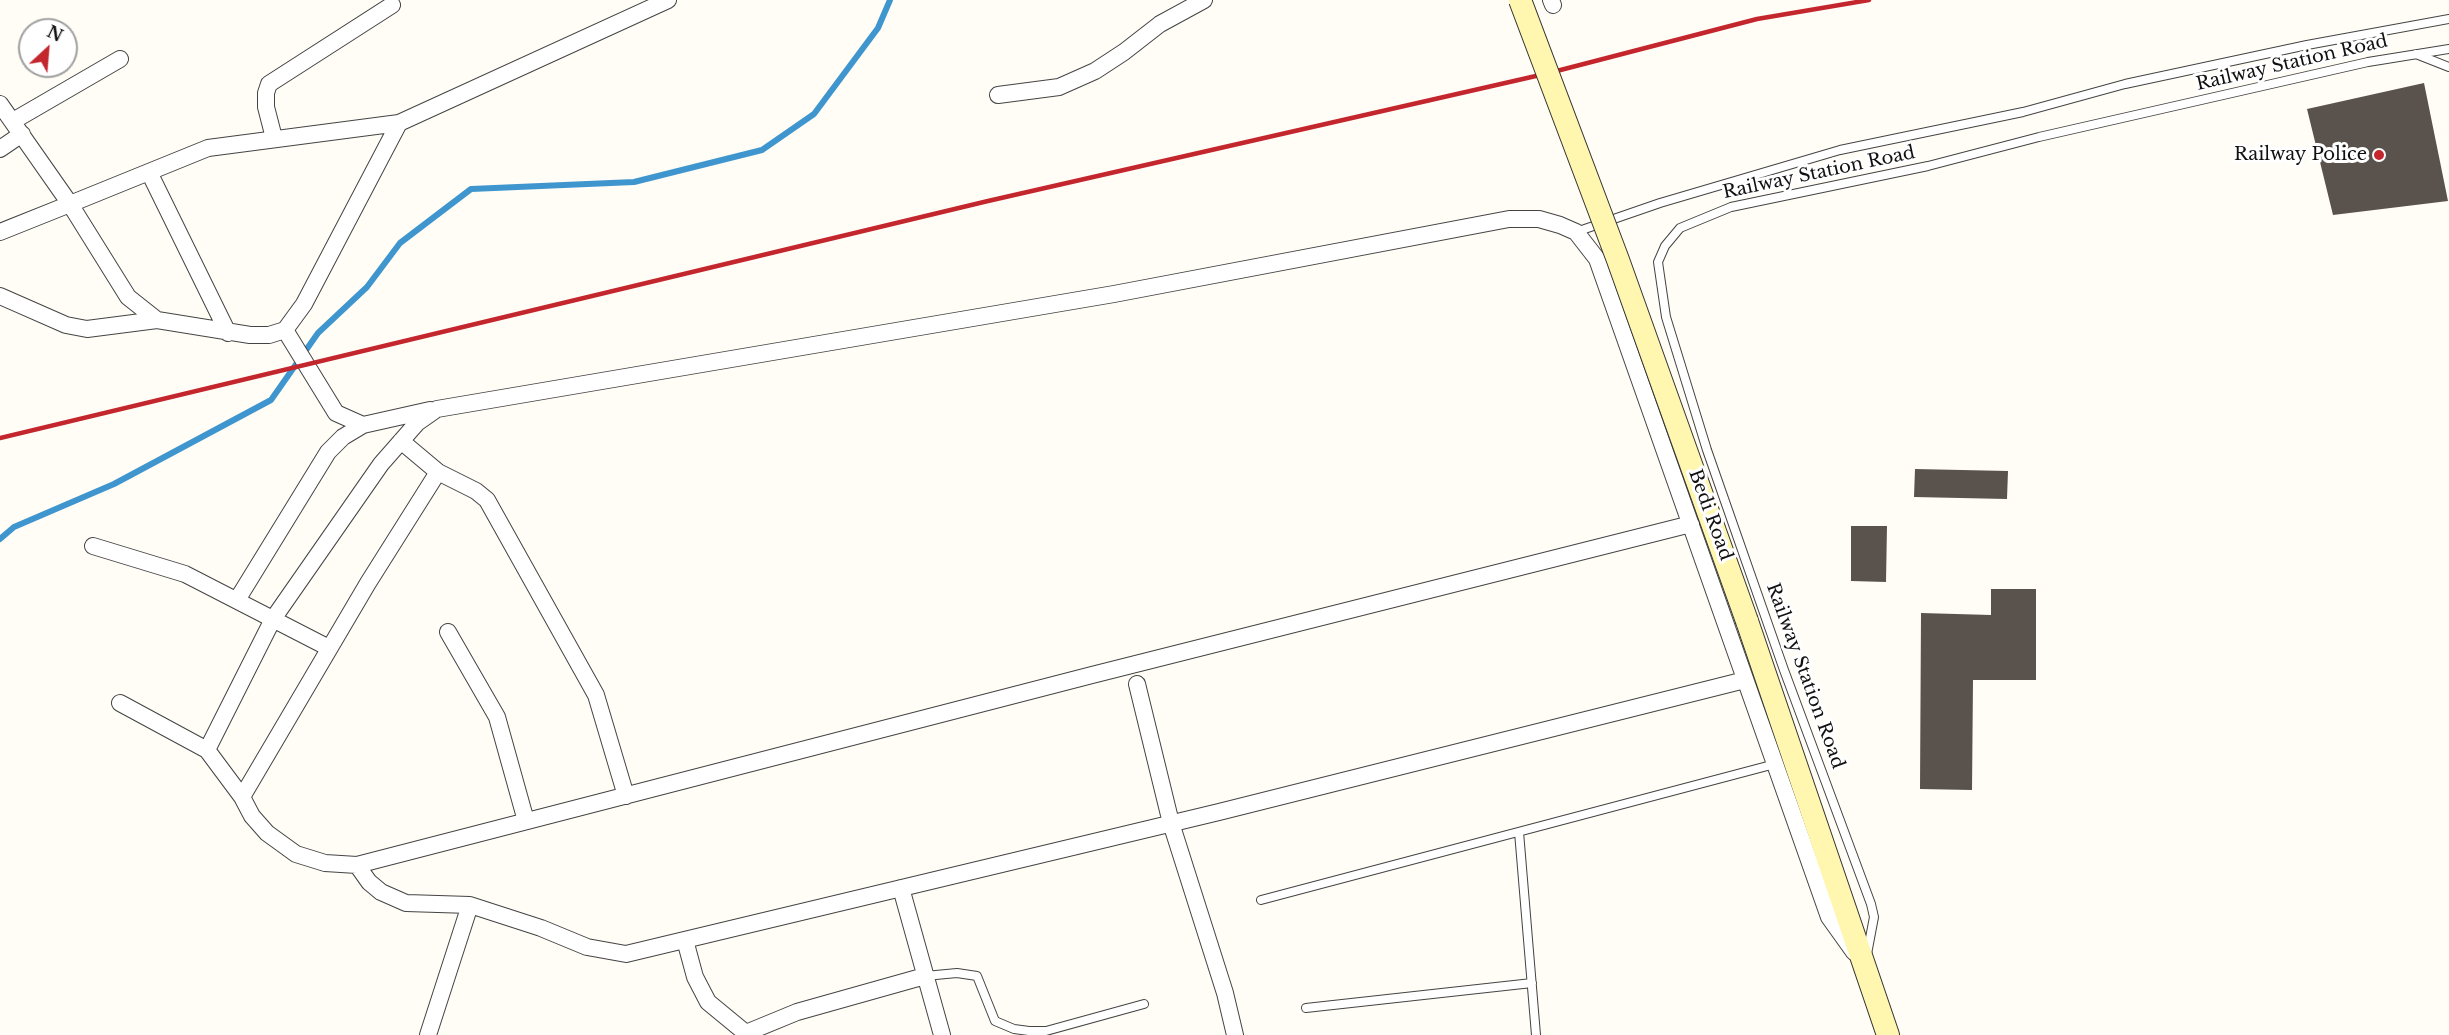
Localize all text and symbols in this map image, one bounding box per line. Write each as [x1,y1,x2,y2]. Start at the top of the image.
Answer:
north arrow [18,18,78,78]
text: N [44,21,66,46]
street label: Railway Station Road [2194,30,2390,96]
street label: Railway Station Road [1721,142,1917,204]
place label: Railway Police [2234,144,2367,166]
marker: Railway Police [2372,148,2386,162]
street label: Bedi Road [1684,466,1736,564]
street label: Railway Station Road [1761,580,1849,772]

